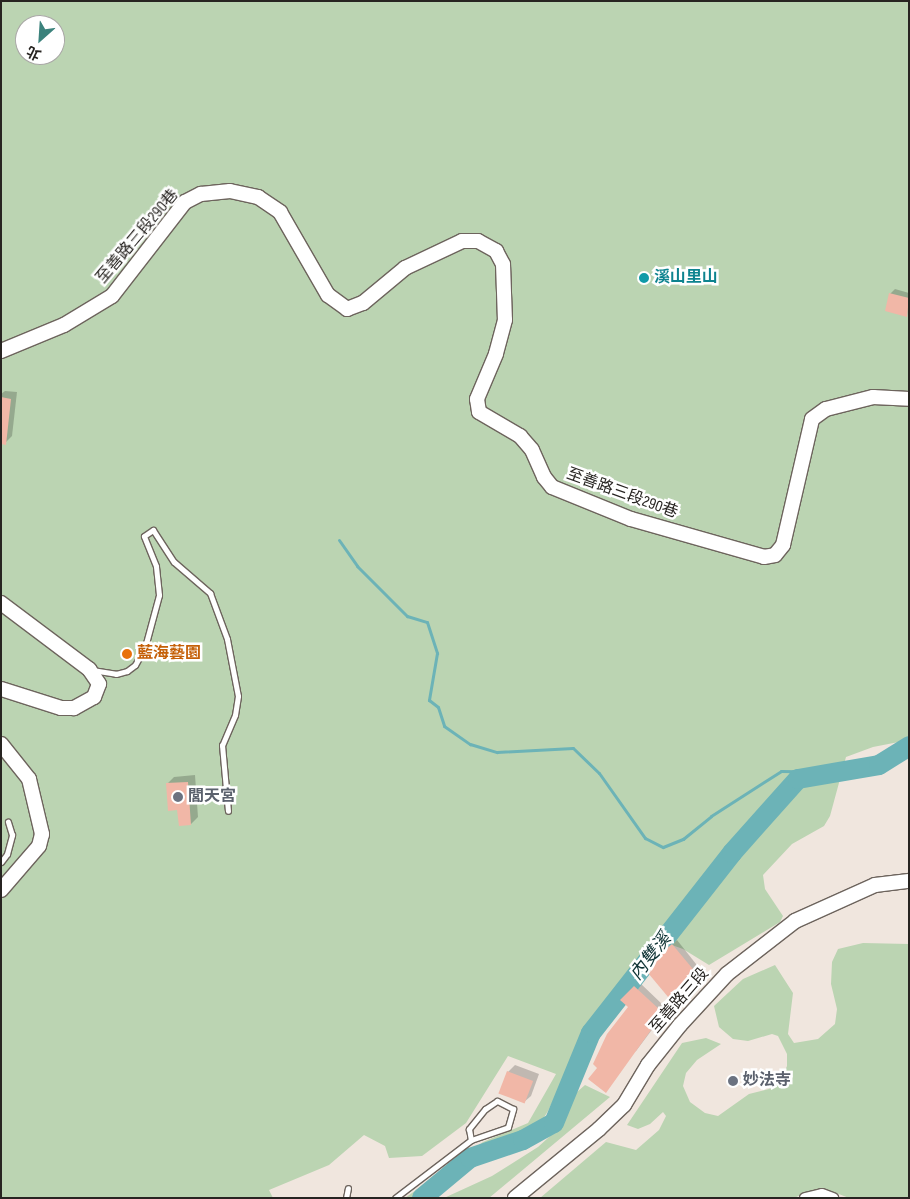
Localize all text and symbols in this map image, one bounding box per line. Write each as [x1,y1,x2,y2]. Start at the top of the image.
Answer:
north arrow [15,15,65,65]
text: 北 [24,42,44,64]
street label: 至善路三段290巷 [93,186,183,288]
place label: 溪山里山 [654,268,718,288]
marker: 溪山里山 [638,272,650,284]
street label: 至善路三段290巷 [564,465,680,523]
place label: 藍海藝園 [137,644,201,664]
marker: 藍海藝園 [121,648,133,660]
place label: 閭天宮 [188,787,236,807]
marker: 閭天宮 [172,791,184,803]
water label: 內雙溪 [626,929,676,985]
street label: 至善路三段 [647,965,713,1037]
place label: 妙法寺 [743,1071,791,1091]
marker: 妙法寺 [727,1075,739,1087]

